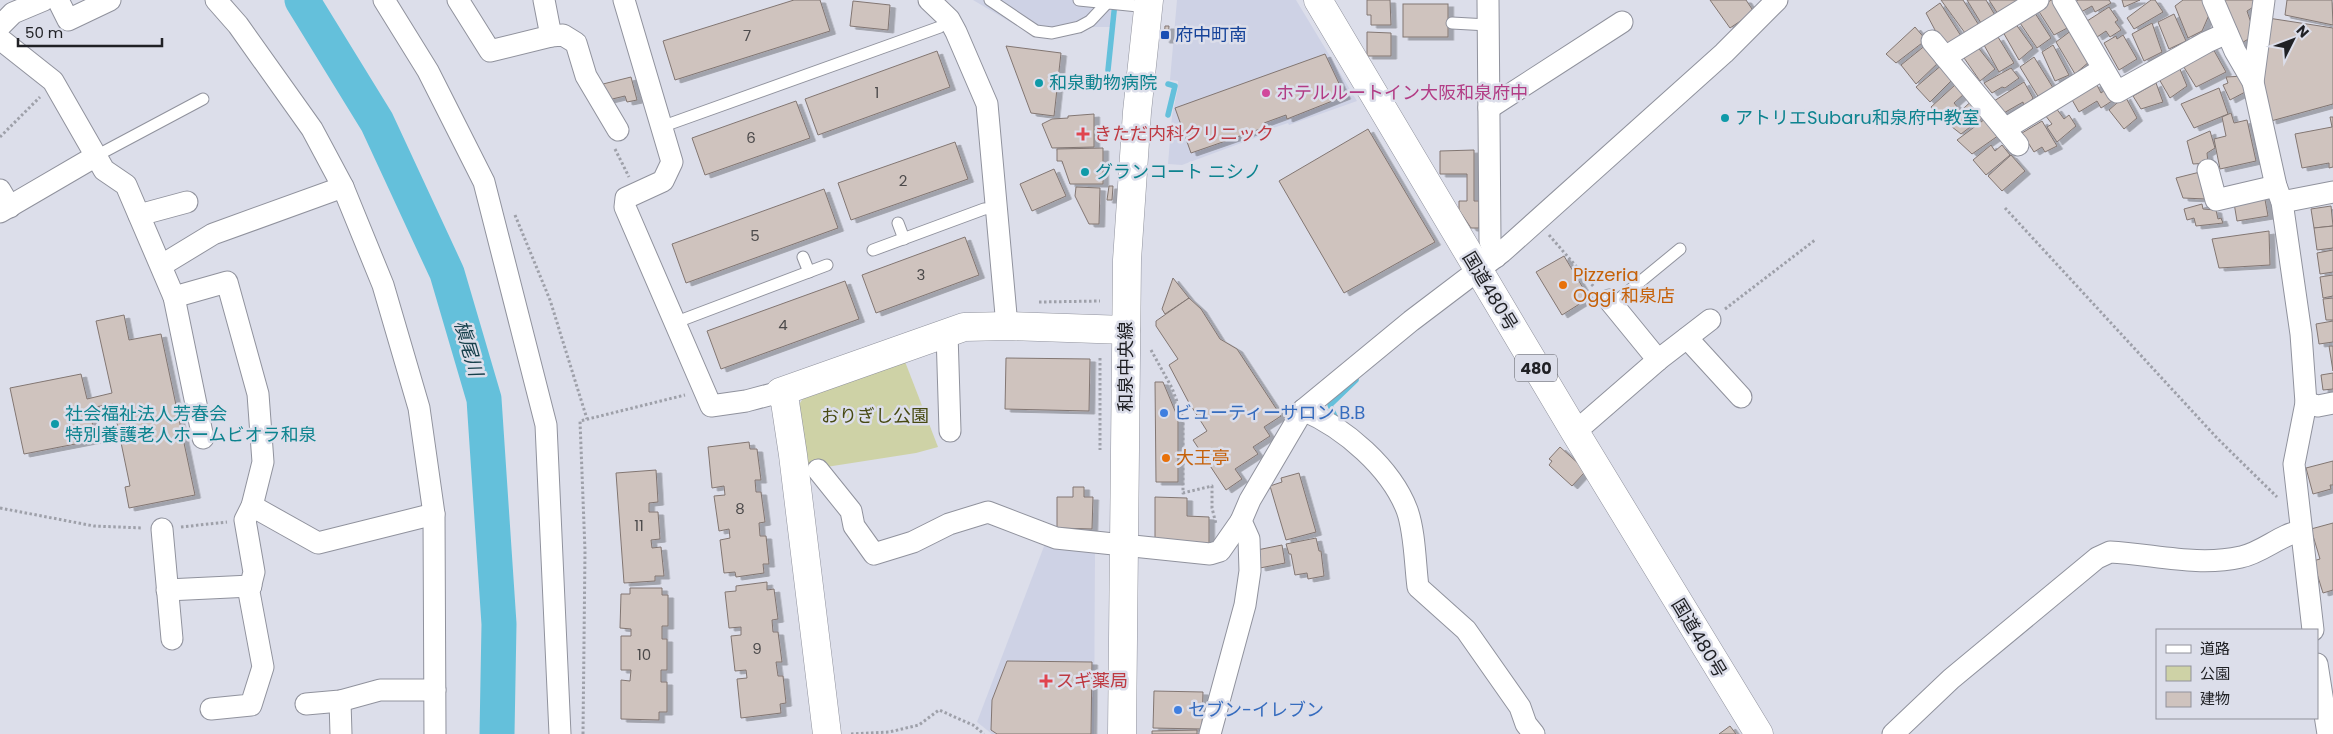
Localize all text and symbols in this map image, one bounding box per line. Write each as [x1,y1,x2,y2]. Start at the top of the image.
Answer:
scale bar [18,15,161,47]
north arrow [2268,15,2318,65]
text: N [2292,21,2314,42]
text: 50 m [25,22,63,43]
place label: 府中町南 [1175,22,1247,47]
house number: 7 [743,25,751,46]
marker: 府中町南 [1159,29,1171,41]
place label: 和泉動物病院 [1049,70,1157,95]
marker: 和泉動物病院 [1033,77,1045,89]
place label: ホテルルートイン大阪和泉府中 [1276,80,1528,105]
house number: 1 [875,82,879,103]
marker: ホテルルートイン大阪和泉府中 [1260,87,1272,99]
place label: アトリエSubaru和泉府中教室 [1735,105,1980,130]
marker: アトリエSubaru和泉府中教室 [1719,112,1731,124]
place label: きただ内科クリニック [1094,121,1274,146]
house number: 6 [746,127,756,148]
marker: きただ内科クリニック [1076,127,1090,141]
place label: グランコート ニシノ [1095,159,1262,184]
marker: グランコート ニシノ [1079,166,1091,178]
house number: 2 [899,170,907,191]
house number: 5 [750,225,760,246]
street label: 国道480号 [1457,247,1524,335]
place label: Pizzeria Oggi 和泉店 [1573,262,1675,308]
house number: 3 [917,264,925,285]
marker: Pizzeria Oggi 和泉店 [1557,279,1569,291]
house number: 4 [778,314,788,335]
water label: 槇尾川 [448,317,490,381]
street label: 和泉中央線 [1113,322,1138,412]
road number: 480 [1515,354,1557,382]
place label: ビューティーサロン B.B [1174,400,1365,425]
place label: 社会福祉法人芳春会 特別養護老人ホームビオラ和泉 [65,401,316,447]
park label: おりぎし公園 [821,403,929,428]
marker: ビューティーサロン B.B [1158,407,1170,419]
marker: 社会福祉法人芳春会 特別養護老人ホームビオラ和泉 [49,418,61,430]
place label: 大王亭 [1176,445,1230,470]
marker: 大王亭 [1160,452,1172,464]
house number: 8 [735,498,745,519]
house number: 11 [634,515,644,536]
street label: 国道480号 [1666,594,1733,682]
legend [2156,629,2318,719]
house number: 9 [752,638,762,659]
text: 道路 [2200,638,2230,659]
house number: 10 [637,644,651,665]
text: 公園 [2200,663,2230,684]
place label: スギ薬局 [1056,668,1128,693]
marker: スギ薬局 [1040,675,1052,687]
text: 建物 [2200,688,2230,709]
place label: セブン-イレブン [1188,697,1324,722]
marker: セブン-イレブン [1172,704,1184,716]

